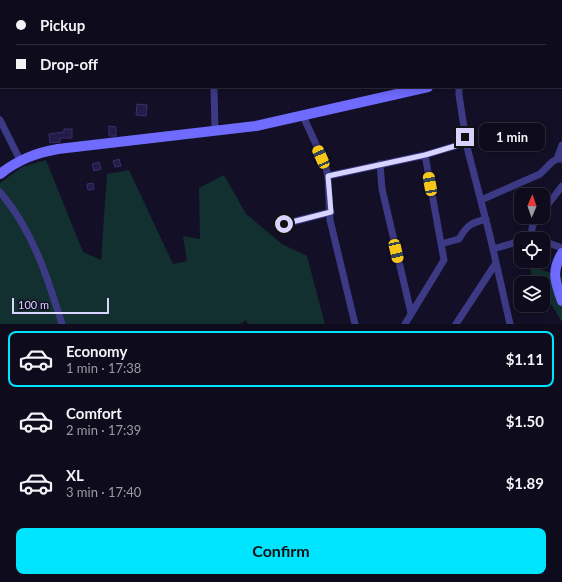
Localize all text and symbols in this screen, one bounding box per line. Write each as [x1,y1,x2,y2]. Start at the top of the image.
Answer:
text: Pickup [40,16,85,34]
text: Drop-off [40,55,98,73]
callout: 1 min [479,123,545,151]
route end [456,128,474,146]
text: 1 min [496,129,528,145]
car [311,144,331,170]
car [422,171,438,197]
north arrow [514,188,550,224]
map controls [514,188,550,312]
route start [275,215,293,233]
button: locate [514,232,550,268]
car [387,238,405,264]
button: layers [514,276,550,312]
scale bar [12,296,109,315]
text: 100 m [18,298,49,311]
icon: car [18,341,54,377]
text: Economy [66,342,127,360]
text: $1.11 [506,350,544,368]
text: 1 min · 17:38 [66,360,141,376]
icon: car [18,403,54,439]
text: Comfort [66,404,122,422]
text: $1.50 [506,412,544,430]
text: 2 min · 17:39 [66,422,141,438]
icon: car [18,465,54,501]
text: XL [66,466,84,484]
text: $1.89 [506,474,544,492]
text: 3 min · 17:40 [66,484,141,500]
button: Confirm [16,528,546,574]

